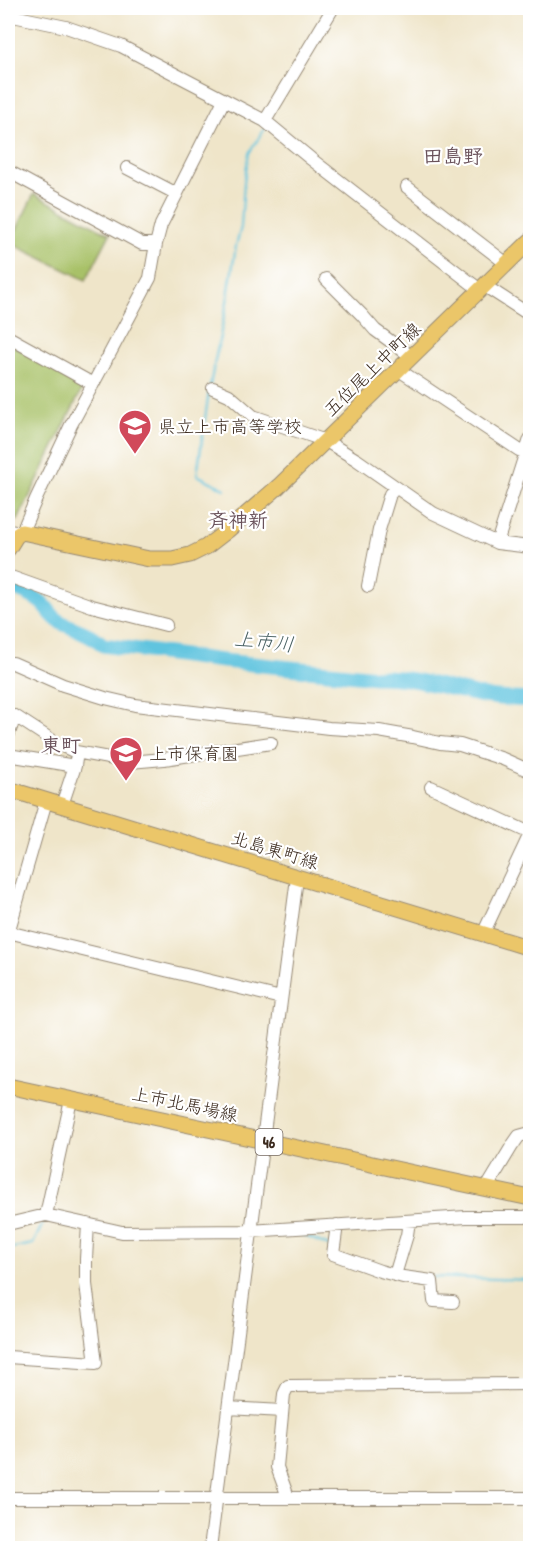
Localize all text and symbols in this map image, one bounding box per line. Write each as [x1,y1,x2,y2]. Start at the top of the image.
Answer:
district label: 田島野 [423,142,483,169]
street label: 五位尾上中町線 [318,316,426,422]
school or university icon: 県立上市高等学校 [117,408,153,455]
place label: 県立上市高等学校 [158,414,302,439]
district label: 斉神新 [208,506,268,533]
water label: 上市川 [233,624,295,658]
district label: 東町 [41,731,81,758]
school or university icon: 上市保育園 [108,735,144,782]
place label: 上市保育園 [149,741,239,766]
street label: 北島東町線 [228,825,322,875]
street label: 上市北馬場線 [130,1081,240,1127]
road number: 46 [256,1129,282,1155]

